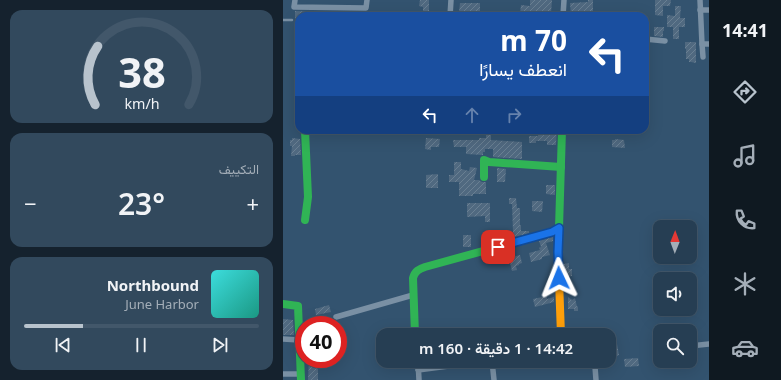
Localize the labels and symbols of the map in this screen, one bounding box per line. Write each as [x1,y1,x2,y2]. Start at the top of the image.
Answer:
north arrow [653,220,697,264]
pin [481,230,515,264]
position arrow [538,257,580,299]
speed limit sign: 40 [295,316,347,368]

